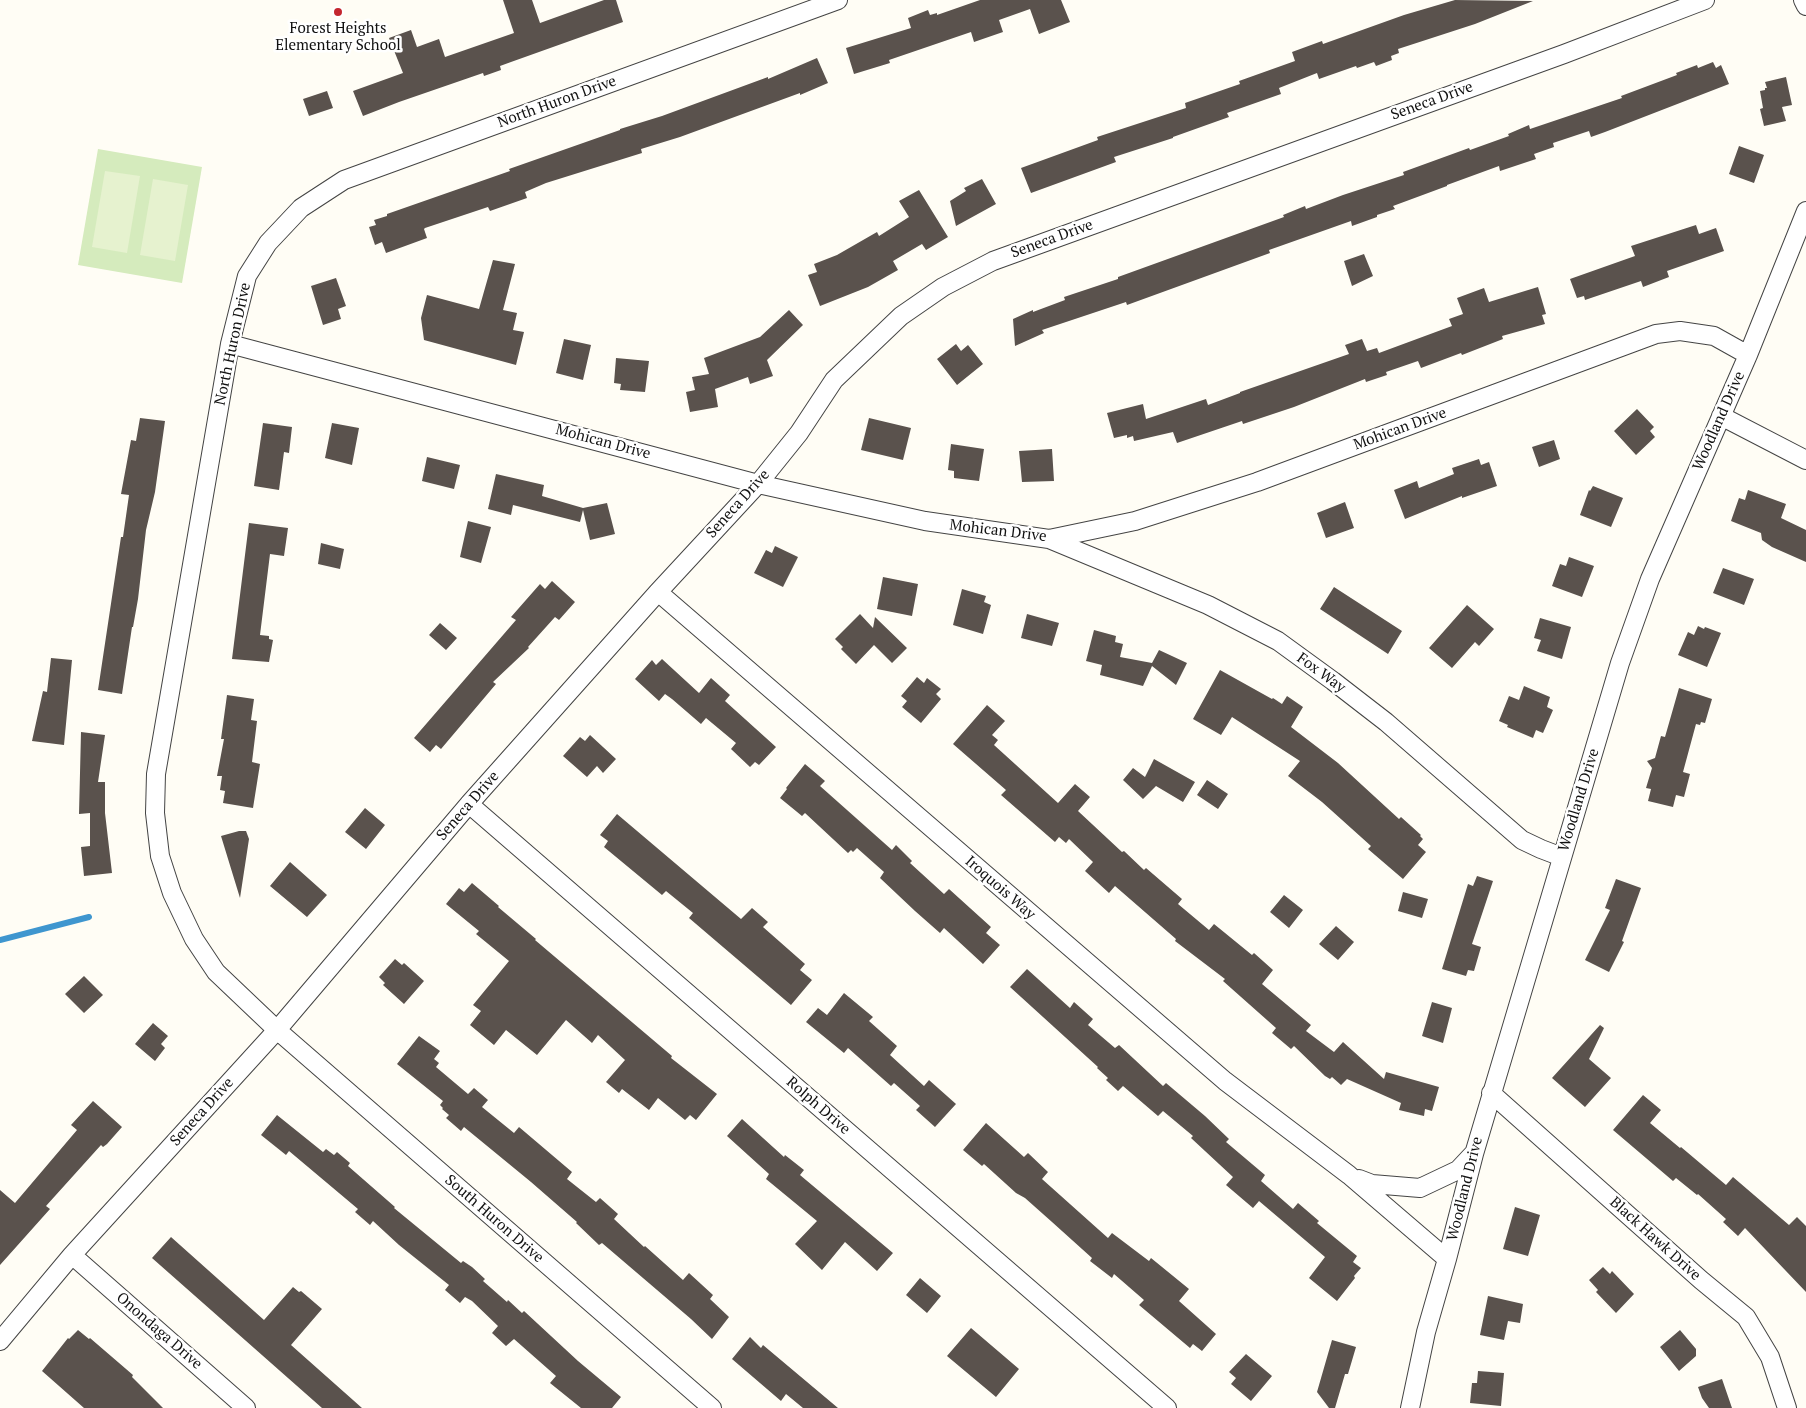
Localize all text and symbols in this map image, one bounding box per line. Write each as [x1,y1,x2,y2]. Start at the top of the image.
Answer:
marker: Forest Heights Elementary School [332,6,344,18]
place label: Forest Heights Elementary School [275,20,401,55]
street label: North Huron Drive [495,72,619,132]
street label: Seneca Drive [1389,78,1475,124]
street label: Seneca Drive [1009,216,1095,262]
street label: North Huron Drive [211,281,255,407]
street label: Woodland Drive [1689,369,1749,473]
street label: Mohican Drive [1351,404,1449,454]
street label: Mohican Drive [554,421,652,463]
street label: Seneca Drive [703,466,773,542]
street label: Mohican Drive [949,516,1047,546]
street label: Fox Way [1293,649,1349,697]
street label: Woodland Drive [1555,746,1603,854]
street label: Seneca Drive [433,768,503,844]
street label: Iroquois Way [961,853,1039,923]
street label: Rolph Drive [782,1073,854,1139]
street label: Seneca Drive [167,1074,237,1150]
street label: Woodland Drive [1443,1135,1487,1243]
street label: South Huron Drive [441,1171,547,1267]
street label: Black Hawk Drive [1606,1193,1704,1285]
street label: Onondaga Drive [112,1289,206,1373]

